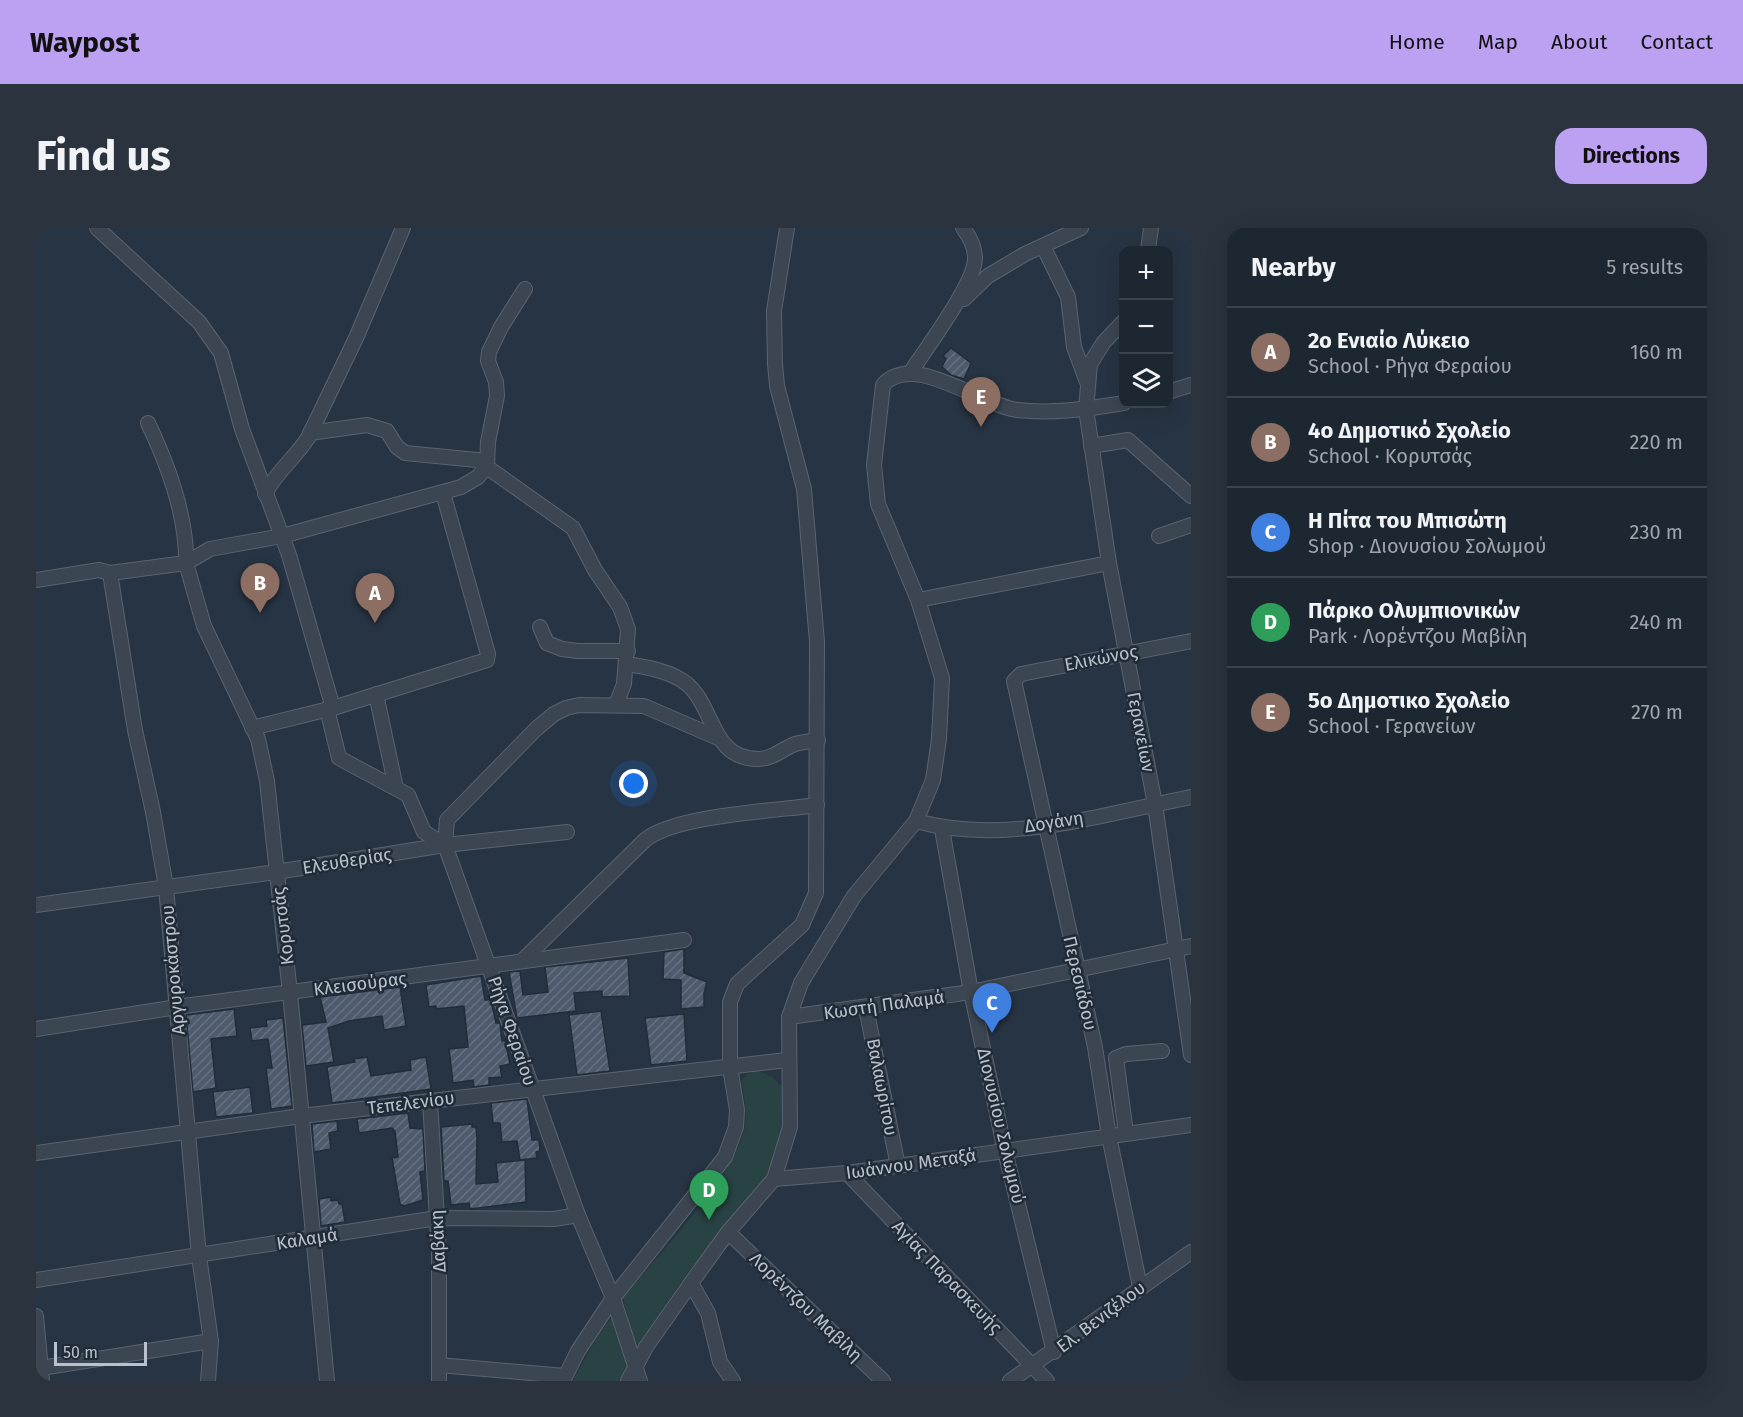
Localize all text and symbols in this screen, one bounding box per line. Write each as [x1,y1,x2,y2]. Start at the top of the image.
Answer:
text: Waypost [30,26,140,59]
text: Home [1389,29,1445,55]
text: Map [1478,29,1518,55]
text: About [1551,29,1608,55]
text: Contact [1641,29,1713,55]
button: Directions [1555,128,1707,184]
text: Find us [36,131,171,181]
map controls [1119,246,1173,408]
button: + [1119,246,1173,300]
text: Nearby [1251,252,1336,283]
text: 5 results [1606,255,1683,279]
button: − [1119,300,1173,354]
text: 2ο Ενιαίο Λύκειο [1308,327,1470,354]
text: A [1265,340,1276,364]
text: 160 m [1630,340,1683,364]
button: layers [1119,354,1173,408]
text: School · Ρήγα Φεραίου [1308,354,1512,378]
pin: E [962,378,1000,427]
text: 4ο Δημοτικό Σχολείο [1308,417,1511,444]
text: B [1264,430,1277,454]
text: 220 m [1630,430,1683,454]
text: School · Κορυτσάς [1308,444,1472,468]
text: Η Πίτα του Μπισώτη [1308,507,1507,534]
text: C [1265,520,1276,544]
text: 230 m [1630,520,1683,544]
text: Shop · Διονυσίου Σολωμού [1308,534,1546,558]
pin: B [240,564,280,613]
pin: A [356,574,394,623]
text: Πάρκο Ολυμπιονικών [1308,597,1520,624]
text: D [1264,610,1277,634]
text: 240 m [1629,610,1683,634]
text: Park · Λορέντζου Μαβίλη [1308,624,1528,648]
street label: Ελικώνος [1063,640,1140,676]
text: 5o Δημοτικο Σχολείο [1308,687,1510,714]
street label: Γερανείων [1122,690,1160,774]
text: E [1265,700,1276,724]
text: 270 m [1631,700,1683,724]
text: School · Γερανείων [1308,714,1475,738]
your location [619,769,648,798]
street label: Δογάνη [1023,806,1085,838]
street label: Ελευθερίας [301,843,394,879]
street label: Κορυτσάς [267,885,299,966]
street label: Αργυροκάστρου [156,904,190,1036]
street label: Περεσιάδου [1058,934,1102,1032]
street label: Κλεισούρας [312,967,408,1001]
street label: Ρήγα Φεραίου [483,973,541,1089]
pin: C [972,984,1012,1033]
street label: Κωστή Παλαμά [822,986,946,1024]
street label: Βαλαωρίτου [862,1037,902,1137]
street label: Διονυσίου Σολωμού [972,1046,1030,1206]
street label: Τεπελενίου [366,1087,456,1119]
street label: Ιωάννου Μεταξά [844,1144,978,1184]
pin: D [690,1170,728,1220]
street label: Δαβάκη [425,1209,451,1273]
street label: Αγίας Παρασκευής [887,1216,1007,1339]
street label: Καλαμά [275,1223,339,1255]
street label: Λορέντζου Μαβίλη [745,1248,867,1366]
street label: Ελ. Βενιζέλου [1052,1277,1150,1357]
scale bar [54,1339,147,1366]
text: 50 m [63,1343,98,1362]

